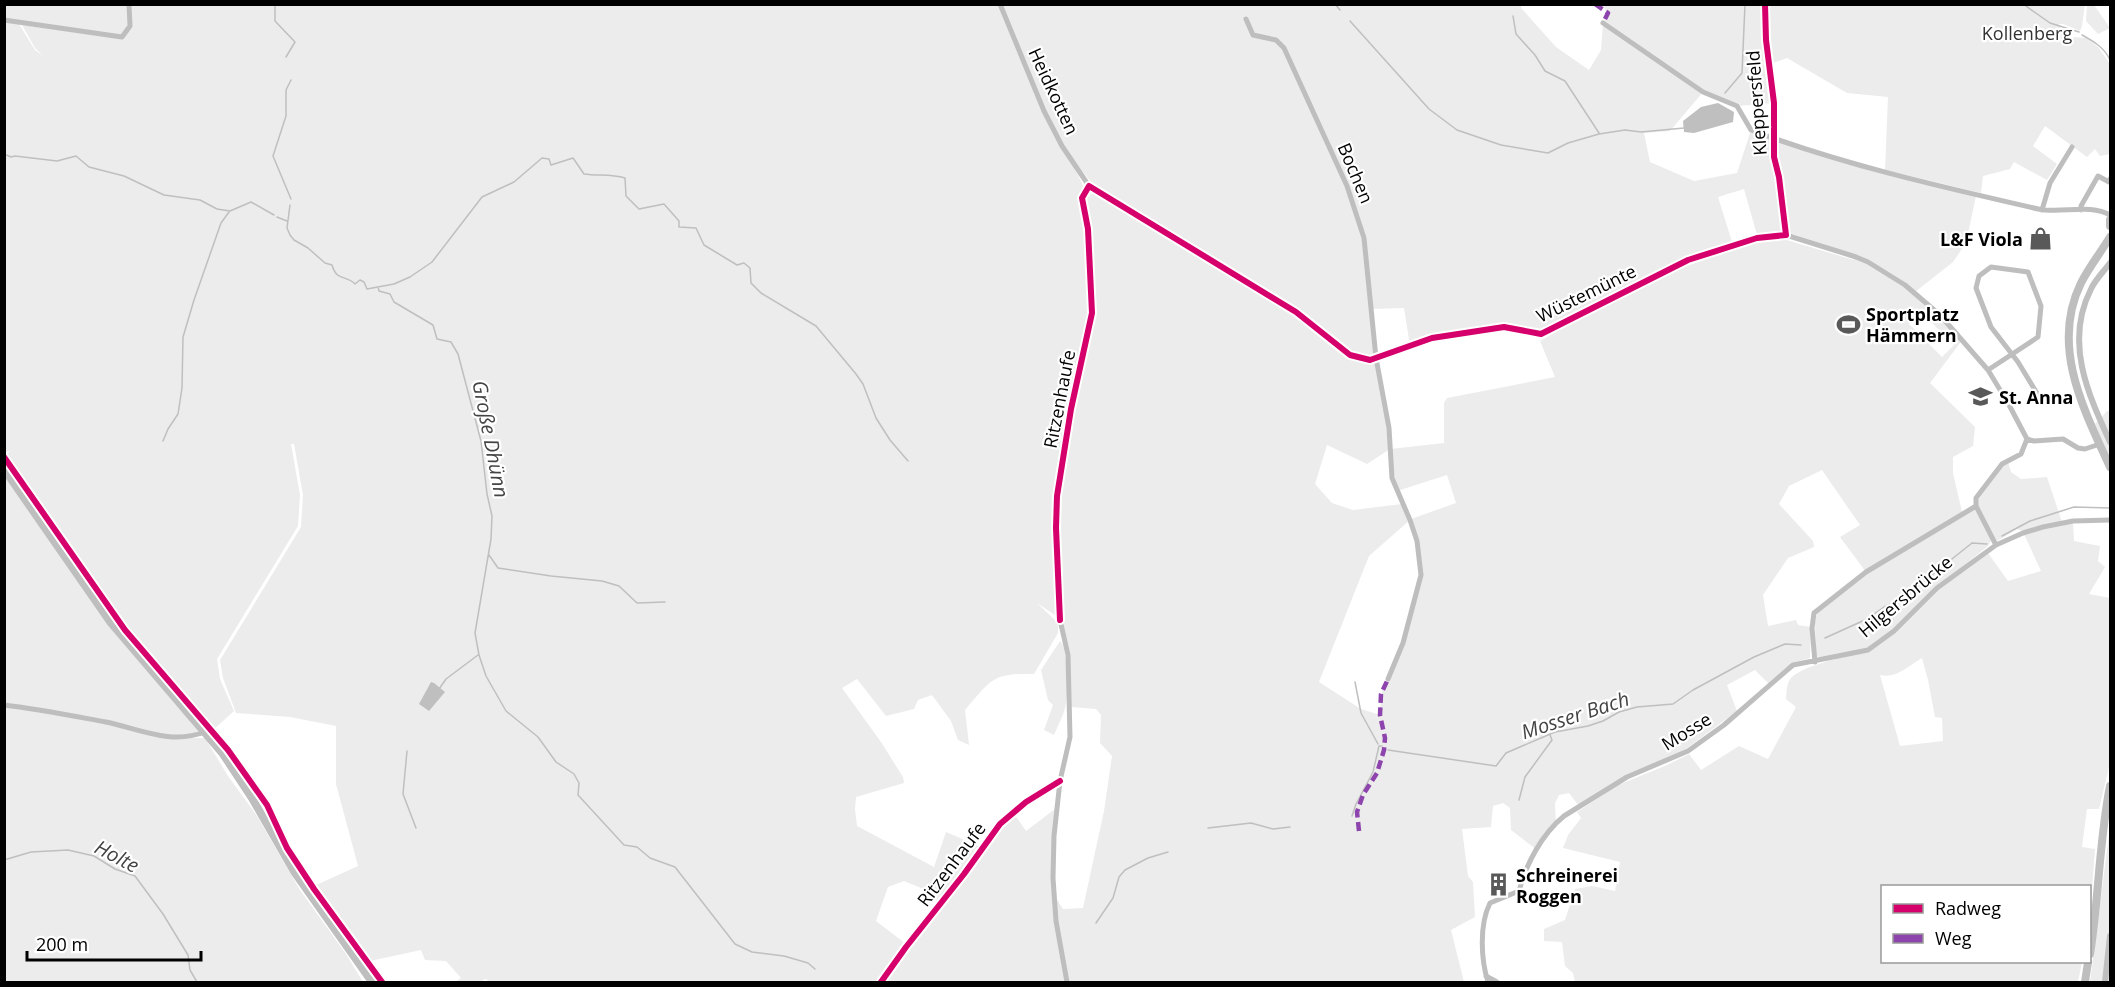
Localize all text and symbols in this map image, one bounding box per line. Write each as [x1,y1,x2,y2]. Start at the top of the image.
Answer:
park label: Kollenberg [1982,21,2072,45]
street label: Heidkotten [1023,44,1085,138]
street label: Kleppersfeld [1740,50,1772,156]
street label: Bochen [1333,139,1379,207]
shop icon: L&F Viola [2028,226,2054,252]
place label: L&F Viola [1940,227,2023,251]
street label: Wüstemünte [1532,259,1640,327]
place label: Sportplatz Hämmern [1866,302,1959,347]
sports icon: Sportplatz Hämmern [1835,311,1861,337]
street label: Ritzenhaufe [1038,348,1080,450]
water label: Große Dhünn [466,378,516,500]
school or university icon: St. Anna [1968,384,1994,410]
place label: St. Anna [1999,385,2074,409]
street label: Hilgersbrücke [1853,550,1957,642]
water label: Mosser Bach [1517,685,1633,745]
street label: Mosse [1657,706,1715,756]
street label: Ritzenhaufe [911,817,991,911]
water label: Holte [90,833,144,879]
place label: Schreinerei Roggen [1516,863,1618,908]
building icon: Schreinerei Roggen [1485,872,1511,898]
legend [1881,885,2091,963]
text: Radweg [1935,896,2001,920]
scale bar [27,924,201,962]
text: Weg [1935,926,1972,950]
text: 200 m [36,932,88,956]

